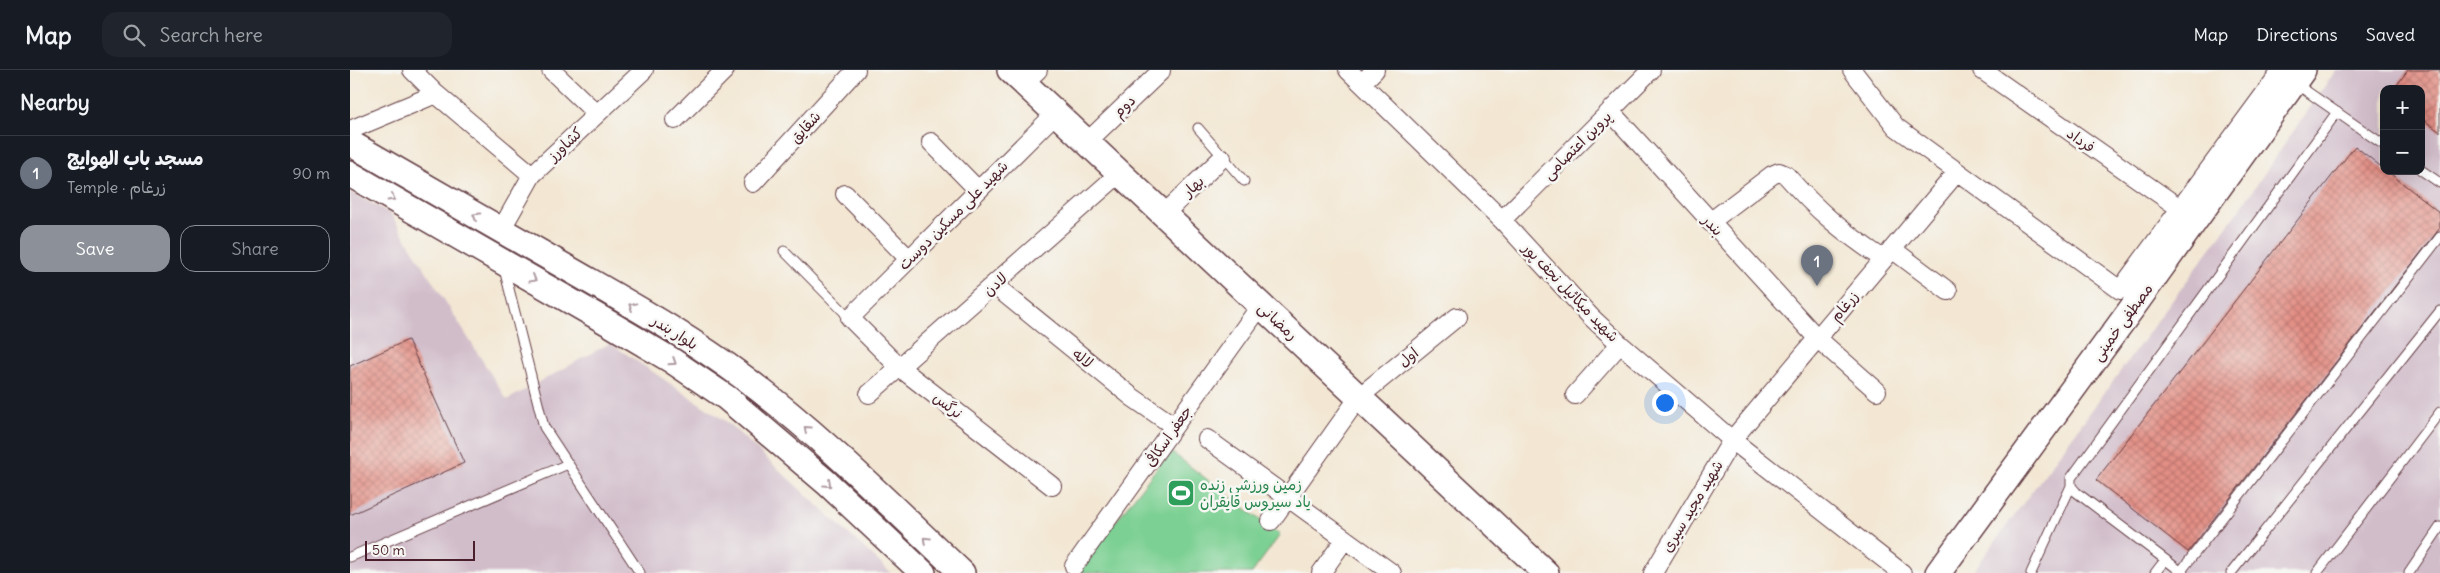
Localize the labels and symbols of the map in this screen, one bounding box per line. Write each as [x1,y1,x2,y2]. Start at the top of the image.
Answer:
street label: دوم [1109,91,1141,123]
street label: شقایق [786,107,824,147]
street label: پروین اعتصامی [1539,107,1616,184]
street label: کشاورز [543,123,587,166]
street label: فرداد [2063,124,2099,156]
street label: شهید علی مسکین دوست [894,156,1012,274]
street label: بهار [1177,171,1208,201]
one-way arrow [387,192,396,202]
street label: بندر [1698,210,1728,240]
one-way arrow [472,212,481,222]
street label: شهید میکائیل نجف پور [1517,238,1623,346]
pin: 1 [1801,245,1833,286]
street label: لادن [979,268,1011,300]
one-way arrow [528,273,537,283]
street label: مصطفی خمینی [2087,279,2157,365]
street label: زرغام [1826,287,1864,327]
street label: رمضانی [1253,298,1302,345]
one-way arrow [628,302,637,312]
street label: بلوار بندر [647,310,702,354]
street label: اول [1394,343,1422,371]
street label: لاله [1069,344,1097,372]
one-way arrow [667,356,677,365]
street label: نرگس [929,388,967,422]
your location [1652,390,1678,416]
street label: جعفر اسکافی [1140,402,1196,470]
one-way arrow [804,426,813,435]
street label: شهید مجید سیری [1657,457,1727,555]
place label: زمین ورزشی زنده یاد سیروس قایقران [1200,475,1311,512]
one-way arrow [822,478,831,487]
sports icon: زمین ورزشی زنده یاد سیروس قایقران [1166,478,1196,508]
one-way arrow [923,537,932,546]
scale bar [365,538,475,561]

